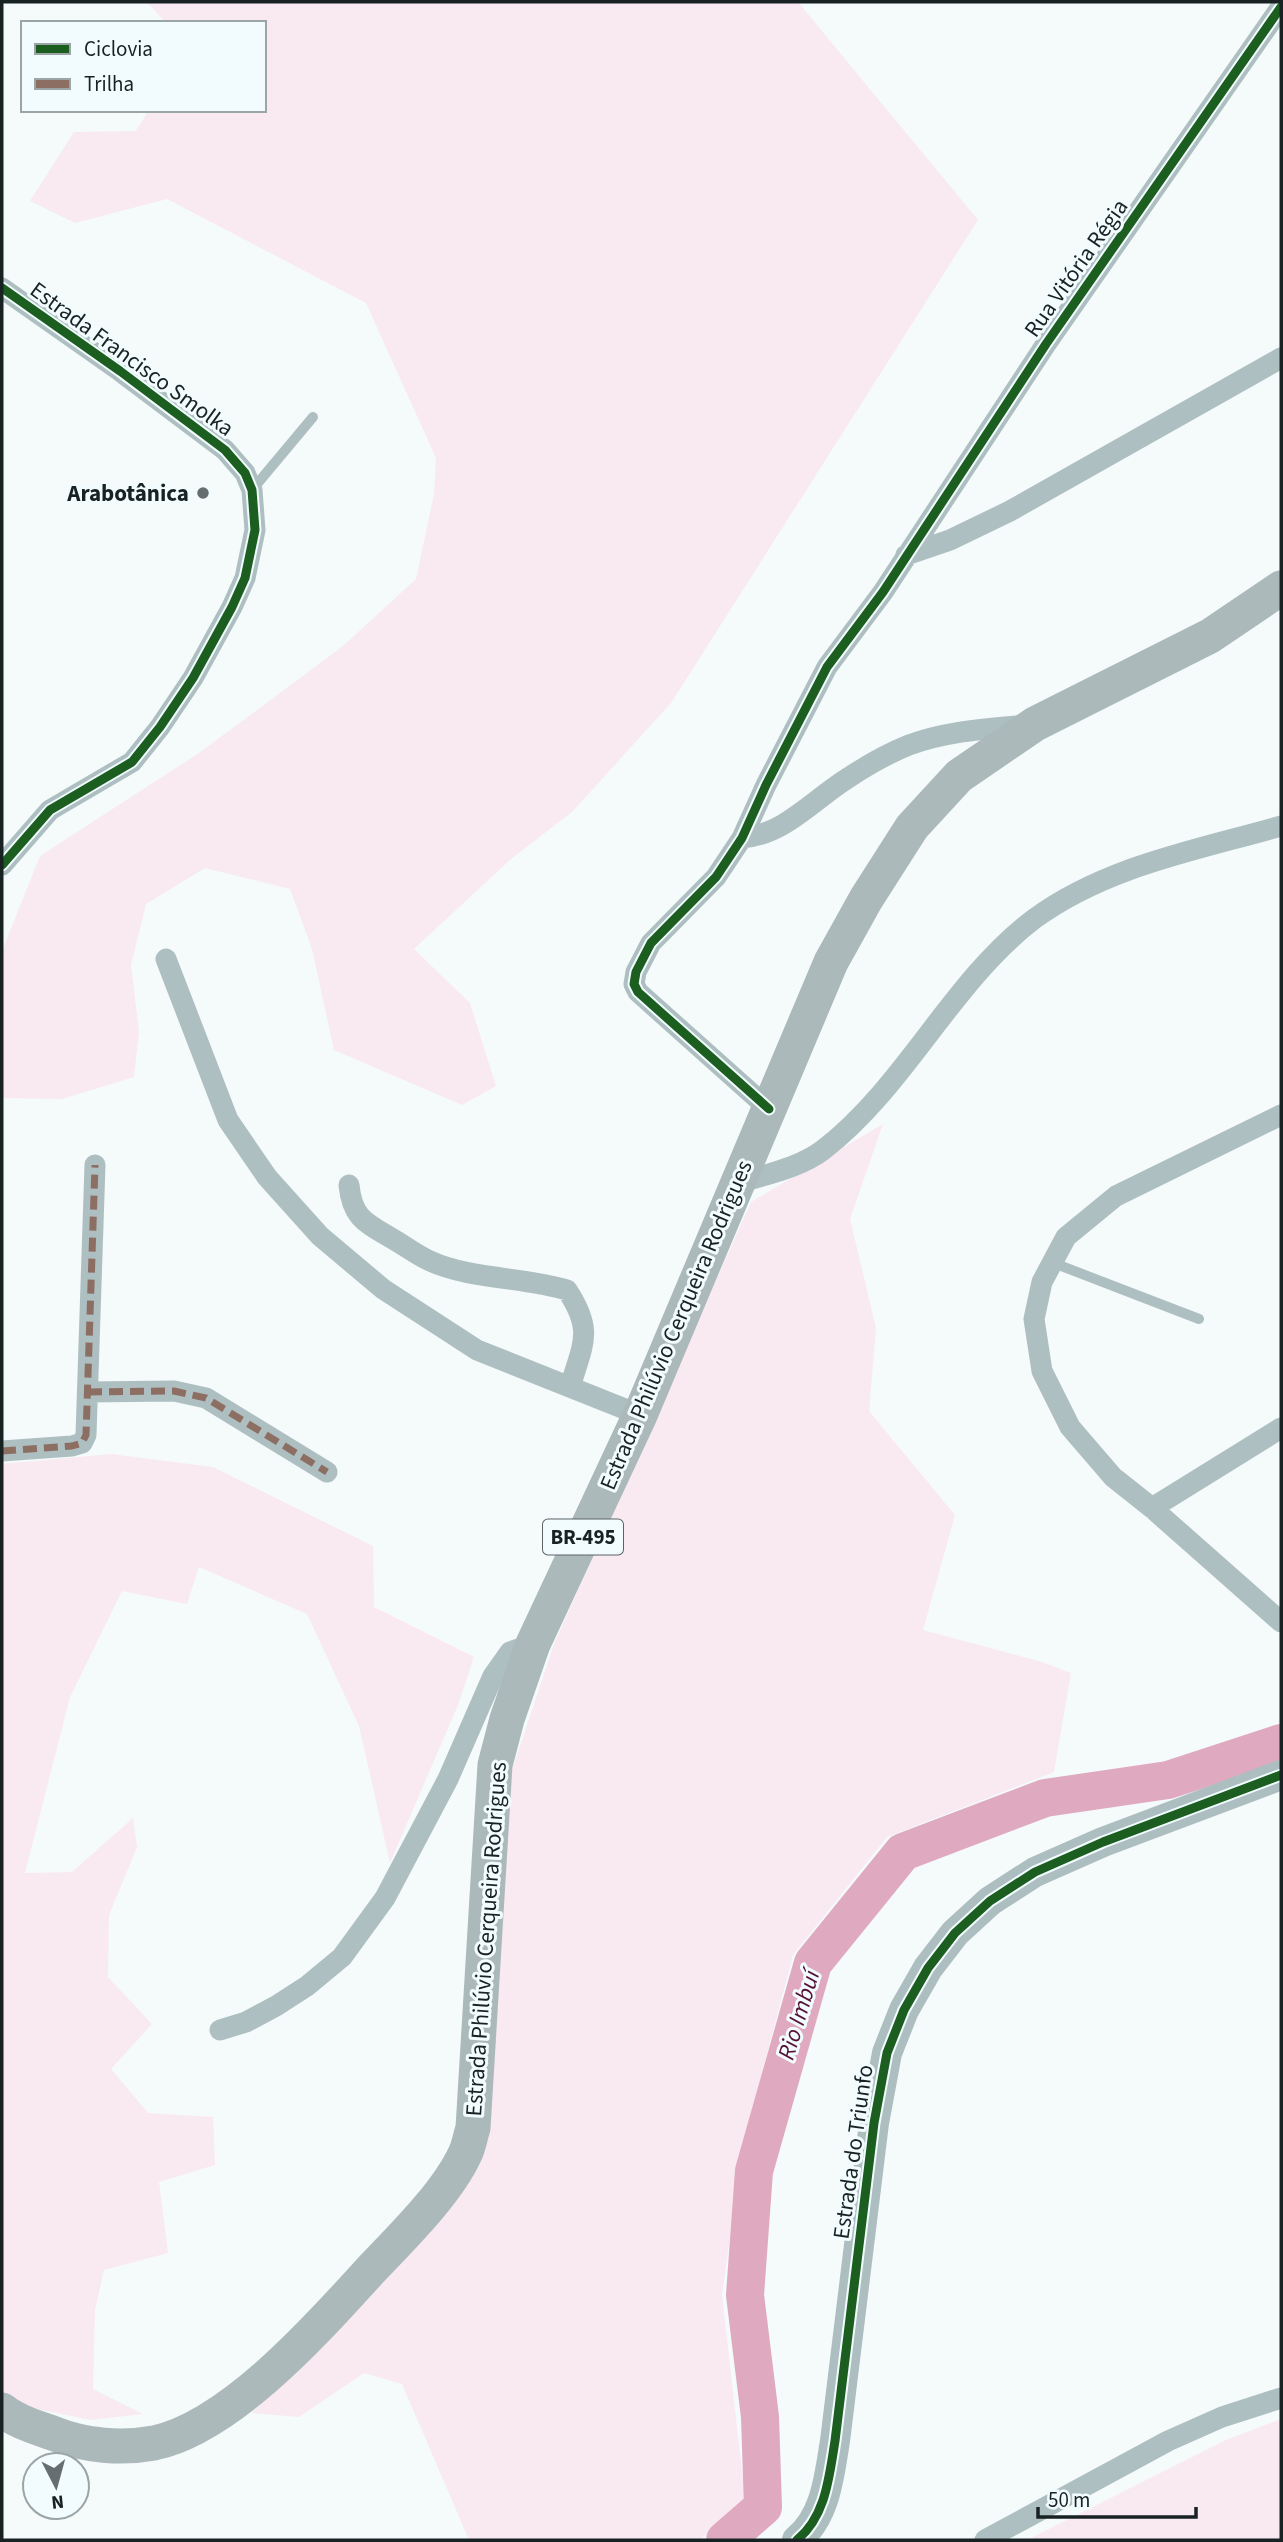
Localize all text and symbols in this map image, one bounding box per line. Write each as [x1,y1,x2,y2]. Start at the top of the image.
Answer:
legend [21,21,266,112]
text: Ciclovia [84,34,153,64]
text: Trilha [84,69,134,99]
street label: Rua Vitória Régia [1016,192,1136,344]
street label: Estrada Francisco Smolka [23,274,241,444]
place label: Arabotânica [66,477,189,510]
marker: Arabotânica [195,485,211,501]
street label: Estrada Philúvio Cerqueira Rodrigues [591,1155,761,1495]
road number: BR-495 [543,1520,623,1554]
street label: Estrada Philúvio Cerqueira Rodrigues [457,1761,515,2117]
water label: Rio Imbuí [769,1963,830,2064]
street label: Estrada do Triunfo [824,2063,882,2241]
north arrow [21,2451,91,2521]
scale bar [1038,2476,1196,2520]
text: 50 m [1048,2485,1090,2515]
text: N [50,2487,65,2516]

